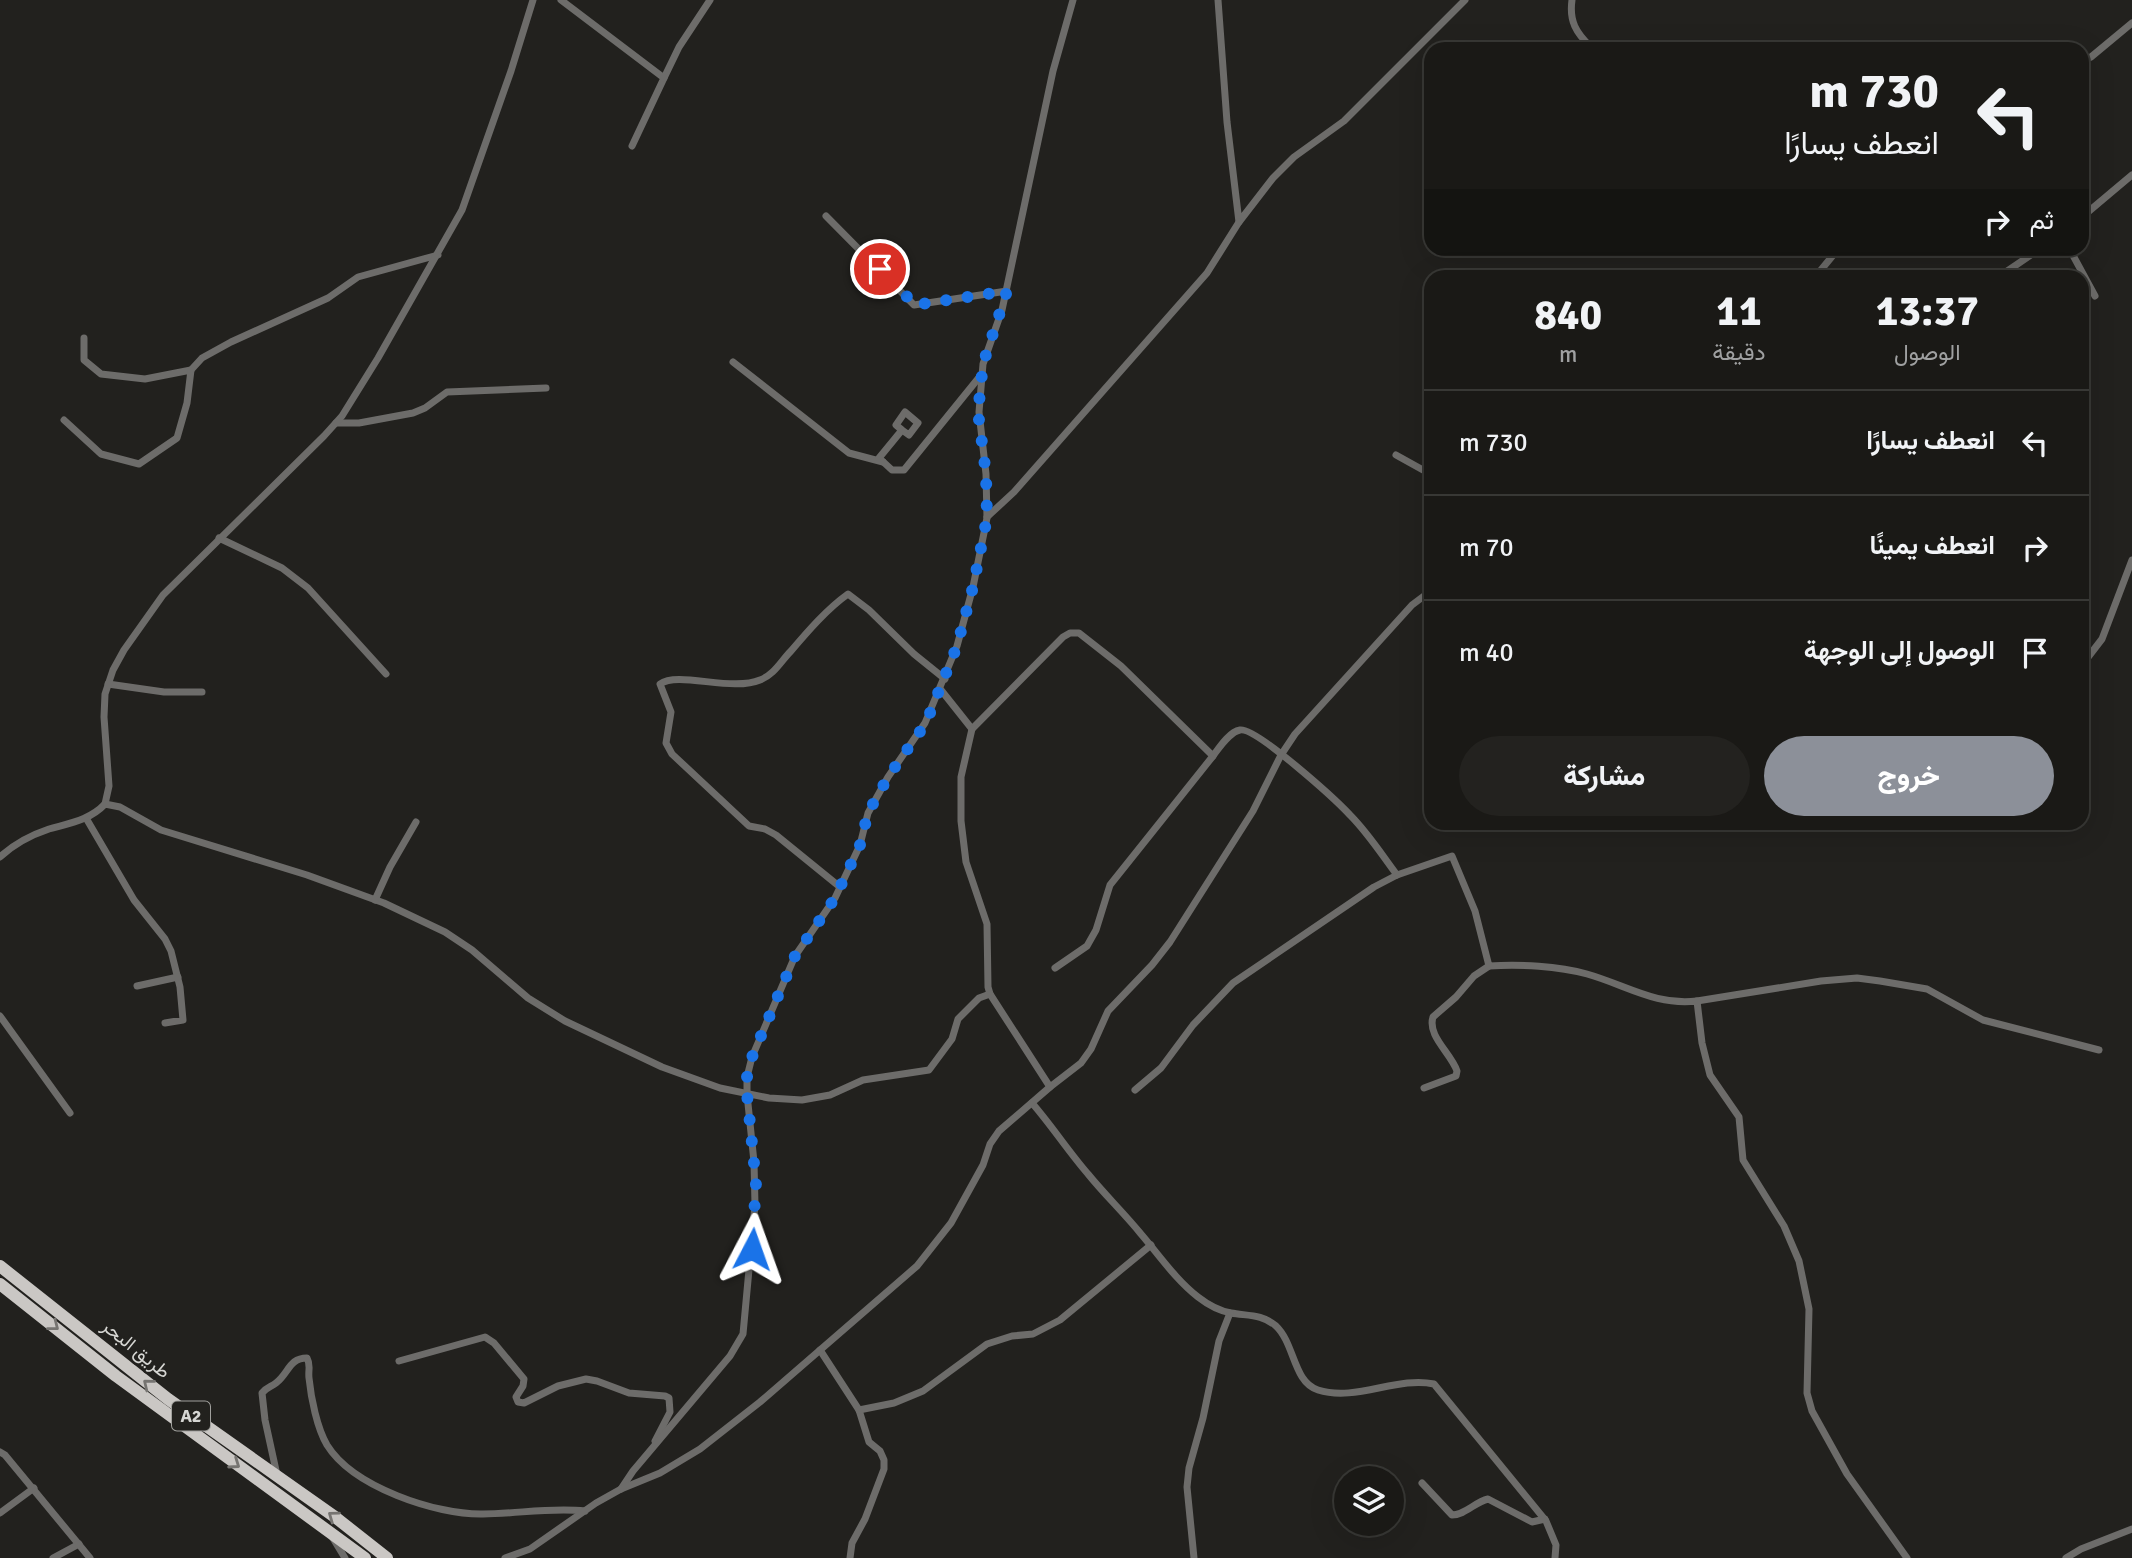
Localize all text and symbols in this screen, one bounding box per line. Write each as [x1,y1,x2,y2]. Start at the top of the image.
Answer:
text: 730 m [1809,61,1939,121]
icon: left [1963,70,2054,161]
text: انعطف يسارًا [1784,124,1939,163]
icon: right [1978,203,2016,241]
text: ثم [2030,205,2054,237]
pin [850,239,910,299]
icon: arrive [861,250,899,288]
text: 11 [1716,286,1762,337]
text: 13:37 [1876,286,1979,337]
text: 840 [1534,290,1602,341]
text: دقيقة [1712,338,1766,367]
text: الوصول [1894,338,1960,367]
text: m [1559,340,1577,369]
icon: left [2016,424,2054,462]
text: انعطف يسارًا [1866,425,1995,457]
text: 730 m [1459,427,1528,459]
icon: right [2016,529,2054,567]
text: انعطف يمينًا [1869,530,1995,562]
text: 70 m [1459,532,1514,564]
icon: arrive [2016,634,2054,672]
text: الوصول إلى الوجهة [1804,635,1995,667]
text: 40 m [1459,637,1514,669]
button: مشاركة [1459,736,1750,816]
button: خروج [1764,736,2054,816]
position arrow [715,1212,789,1286]
street label: طريق البحر [96,1313,175,1384]
one-way arrow [46,1318,58,1331]
one-way arrow [144,1379,156,1392]
road number: A2 [172,1401,210,1430]
one-way arrow [227,1456,240,1469]
map controls [1334,1466,1404,1536]
button: layers [1334,1466,1404,1536]
one-way arrow [328,1512,341,1525]

